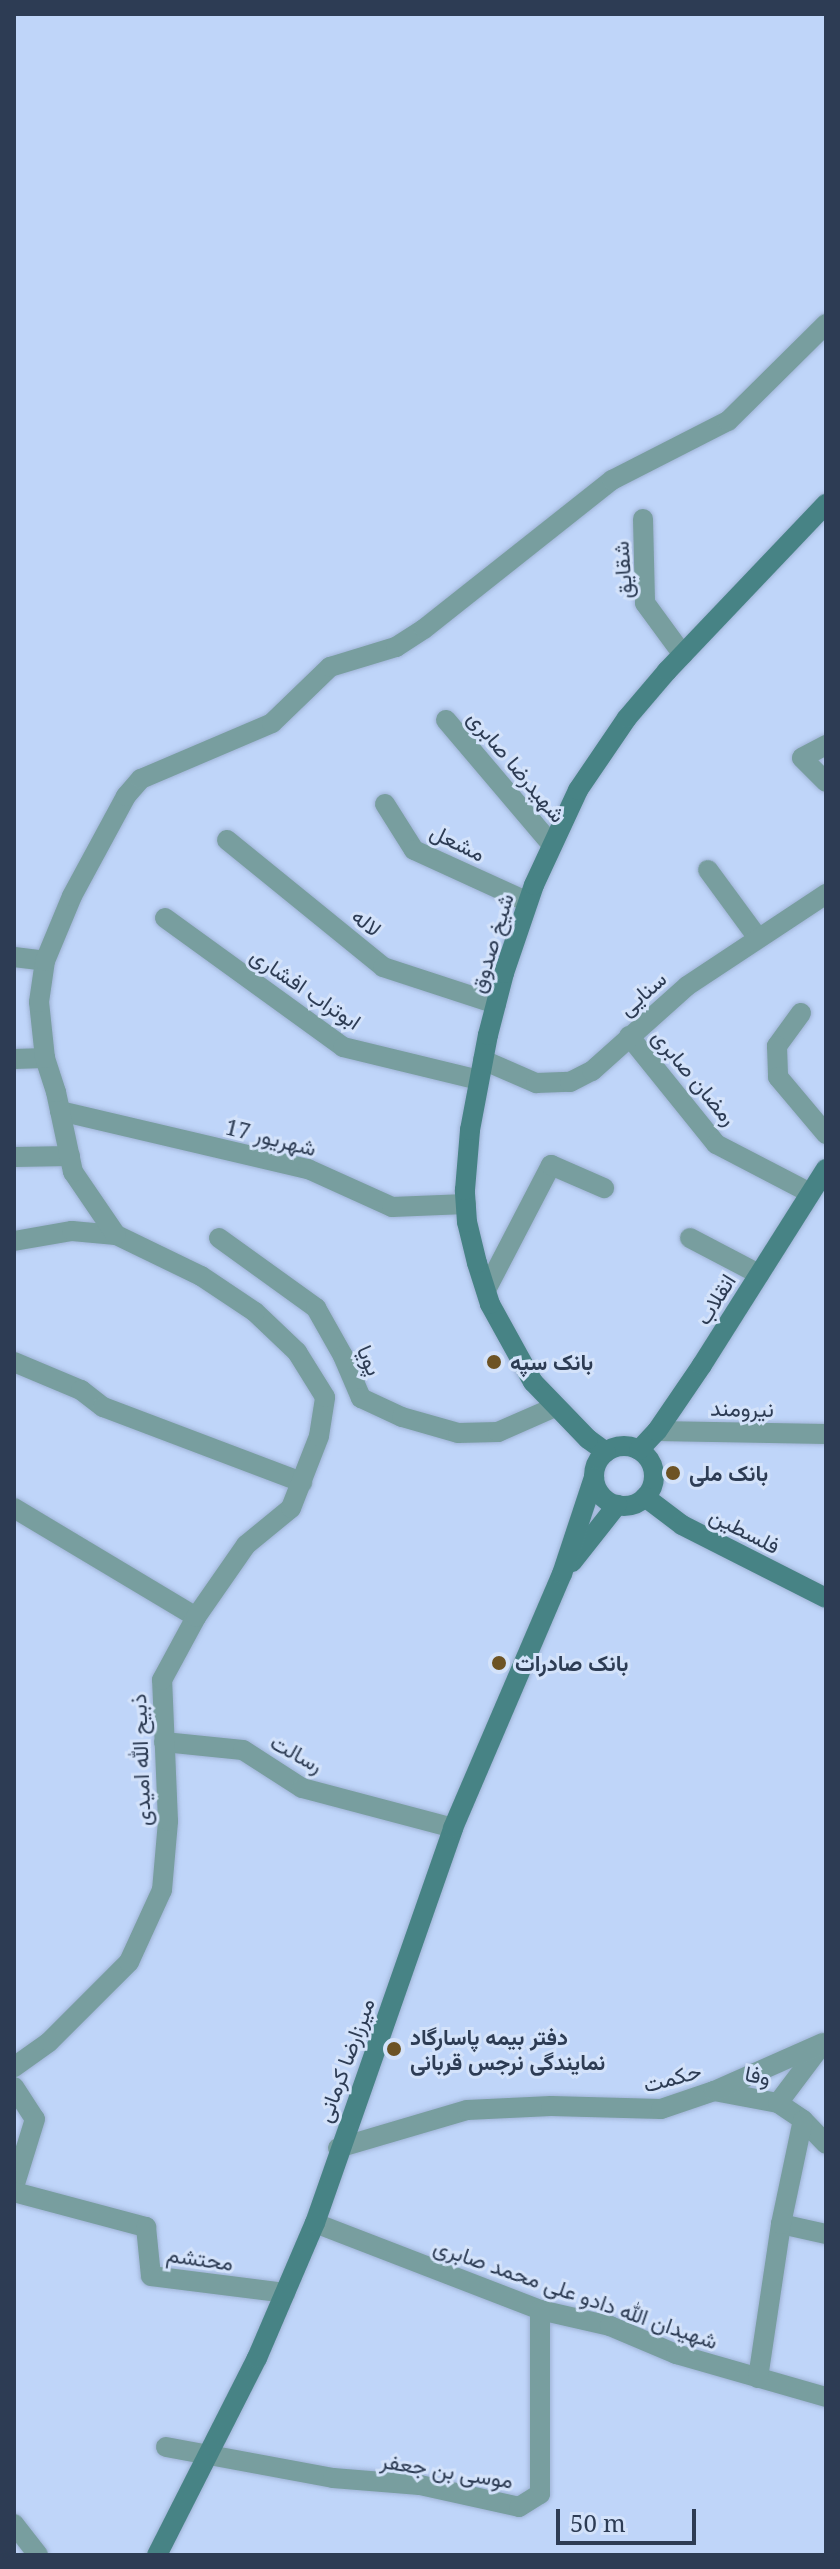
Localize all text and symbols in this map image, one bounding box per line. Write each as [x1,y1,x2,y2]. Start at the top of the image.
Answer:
street label: شقایق [607,540,637,600]
street label: شهیدرضا صابری [462,705,572,827]
street label: مشعل [426,818,490,866]
street label: شیخ صدوق [463,890,519,996]
street label: لاله [347,902,387,942]
street label: ابوتراب افشاری [246,941,366,1035]
street label: سنایی [613,965,671,1021]
street label: رمضان صابری [647,1024,743,1130]
street label: 17 شهریور [223,1113,319,1161]
street label: انقلاب [689,1269,741,1329]
street label: پویا [352,1341,388,1379]
place label: بانک سپه [510,1349,593,1375]
marker: بانک سپه [485,1353,503,1371]
street label: نیرومند [710,1394,774,1422]
place label: بانک ملی [689,1460,768,1486]
marker: بانک ملی [664,1464,682,1482]
street label: فلسطین [706,1501,784,1559]
place label: بانک صادرات [515,1650,628,1676]
marker: بانک صادرات [490,1654,508,1672]
street label: ذبیح الله امیدی [124,1693,156,1827]
street label: رسالت [266,1728,328,1778]
street label: میرزارضا کرمانی [310,1994,380,2126]
place label: دفتر بیمه پاسارگاد نمایندگی نرجس قربانی [410,2023,605,2074]
marker: دفتر بیمه پاسارگاد نمایندگی نرجس قربانی [385,2040,403,2058]
street label: حکمت [640,2057,704,2097]
street label: وفا [743,2060,773,2090]
street label: شهیدان الله دادو علی محمد صابری [431,2232,721,2354]
street label: محتشم [165,2240,235,2276]
street label: موسی بن جعفر [379,2447,515,2493]
scale bar [560,2493,700,2543]
text: 50 m [570,2506,626,2539]

